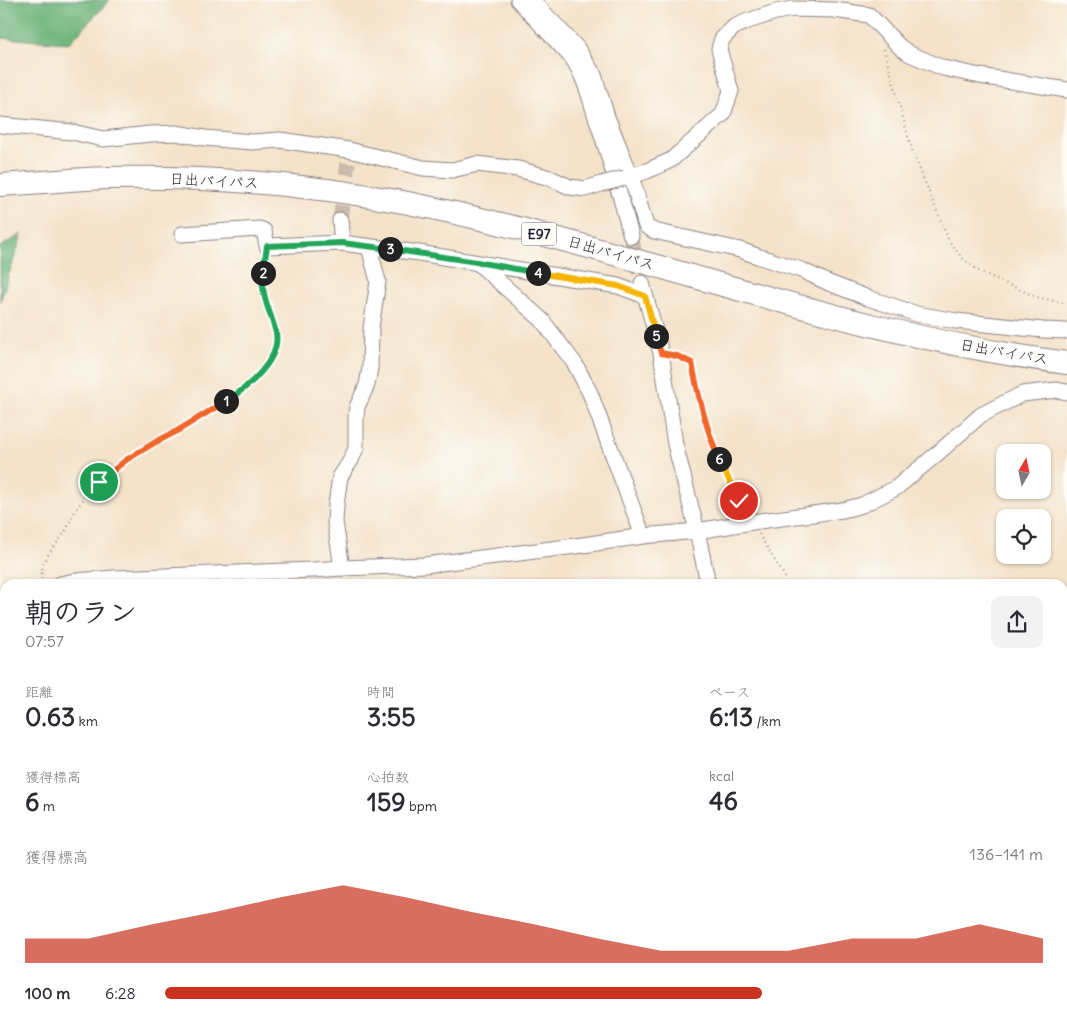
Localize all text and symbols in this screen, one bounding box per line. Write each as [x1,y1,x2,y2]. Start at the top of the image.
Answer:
street label: 日出バイパス [169,169,259,192]
road number: E97 [522,222,556,245]
street label: 日出バイパス [565,231,657,274]
pin: 3 [378,236,402,262]
text: 3 [387,240,394,258]
pin: 2 [250,260,276,286]
pin: 4 [526,260,550,286]
text: 2 [260,264,267,282]
text: 4 [534,264,543,282]
pin: 5 [644,324,668,348]
text: 5 [652,327,661,345]
street label: 日出バイパス [958,334,1050,369]
pin: 1 [214,388,238,414]
text: 1 [224,392,229,410]
north arrow [996,444,1051,499]
map controls [996,444,1051,564]
pin: 6 [706,446,732,472]
text: 6 [715,450,724,468]
pin [78,461,120,503]
icon: arrive [85,468,113,496]
pin [718,480,760,522]
icon: check [725,487,753,515]
button: locate [996,509,1051,564]
text: 朝のラン [25,594,137,630]
button: share [991,596,1043,648]
text: 07:57 [25,631,64,651]
text: 距離 [25,683,53,701]
text: 時間 [367,683,395,701]
text: ペース [709,683,750,701]
text: 0.63 [25,701,75,733]
text: 3:55 [367,701,416,733]
text: 6:13 [709,701,753,733]
text: km [75,712,98,730]
text: /km [753,712,781,730]
text: kcal [709,767,734,785]
text: 獲得標高 [25,768,81,786]
text: 心拍数 [367,768,409,786]
text: 46 [709,785,738,817]
text: 6 [25,786,39,818]
text: 159 [367,786,406,818]
text: m [39,797,55,815]
text: bpm [406,797,437,815]
text: 136–141 m [970,844,1043,864]
text: 獲得標高 [25,847,89,867]
text: 100 m [25,983,70,1003]
text: 6:28 [105,983,136,1003]

